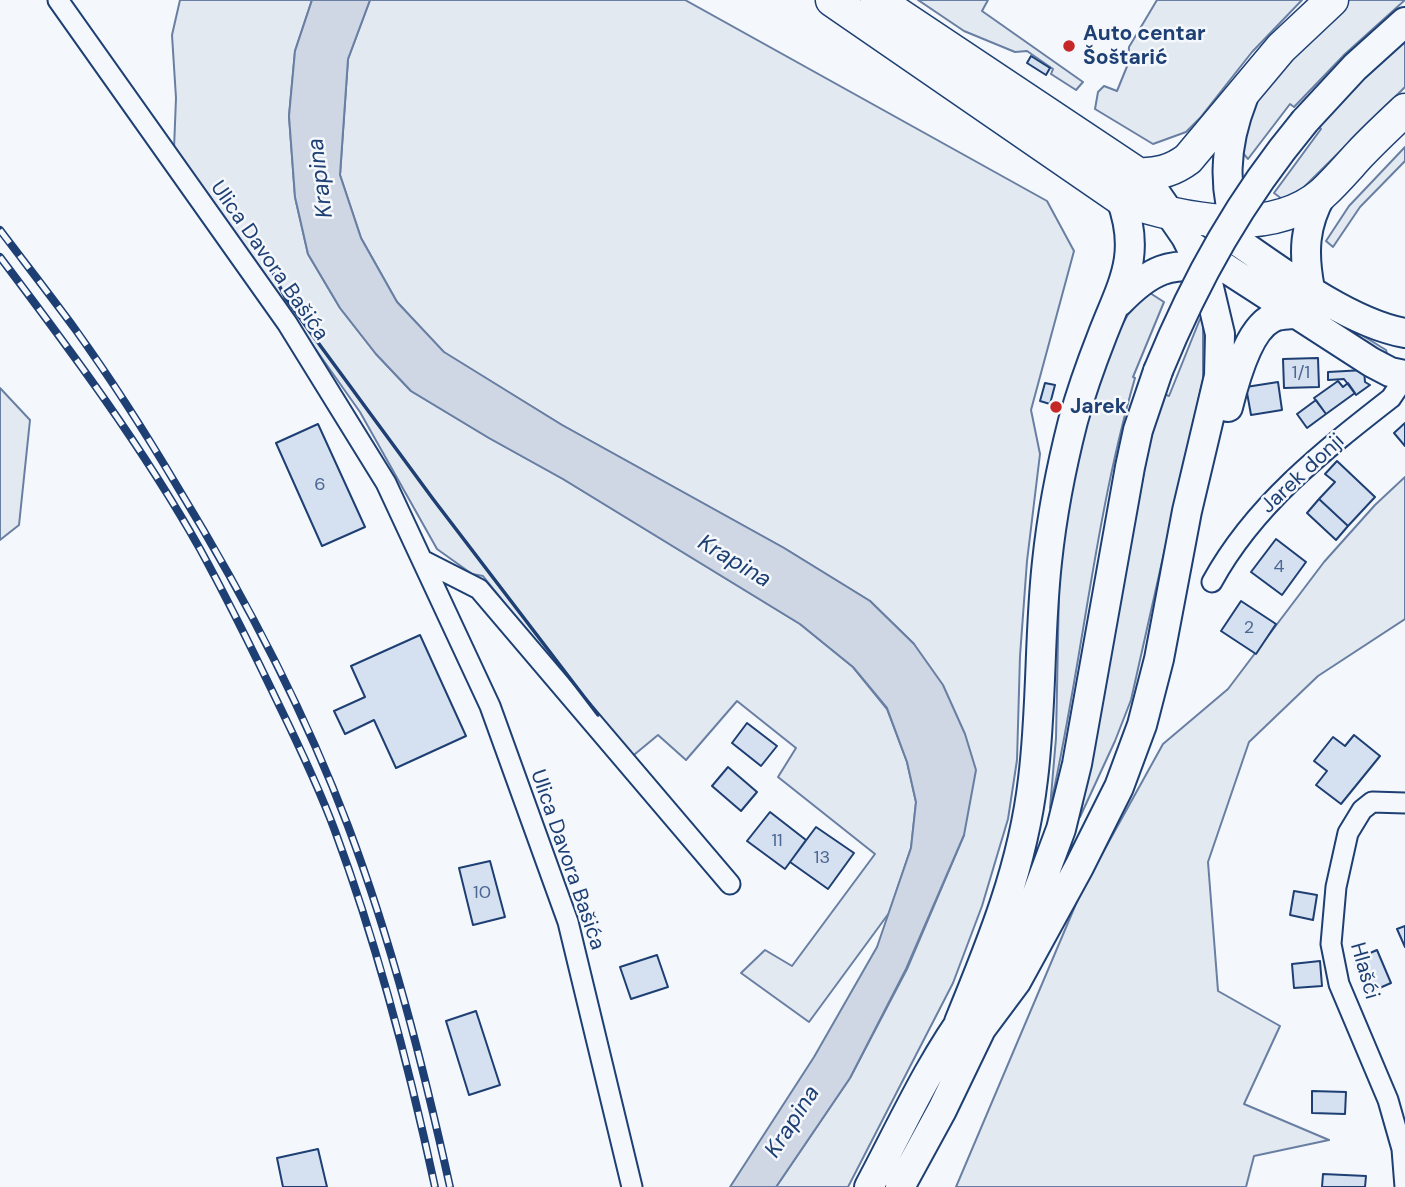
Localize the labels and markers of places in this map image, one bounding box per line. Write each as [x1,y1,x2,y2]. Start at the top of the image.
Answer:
place label: Auto centar Šoštarić [1083,21,1206,71]
marker: Auto centar Šoštarić [1061,38,1077,54]
place label: Jarek [1070,394,1127,420]
marker: Jarek [1048,399,1064,415]

